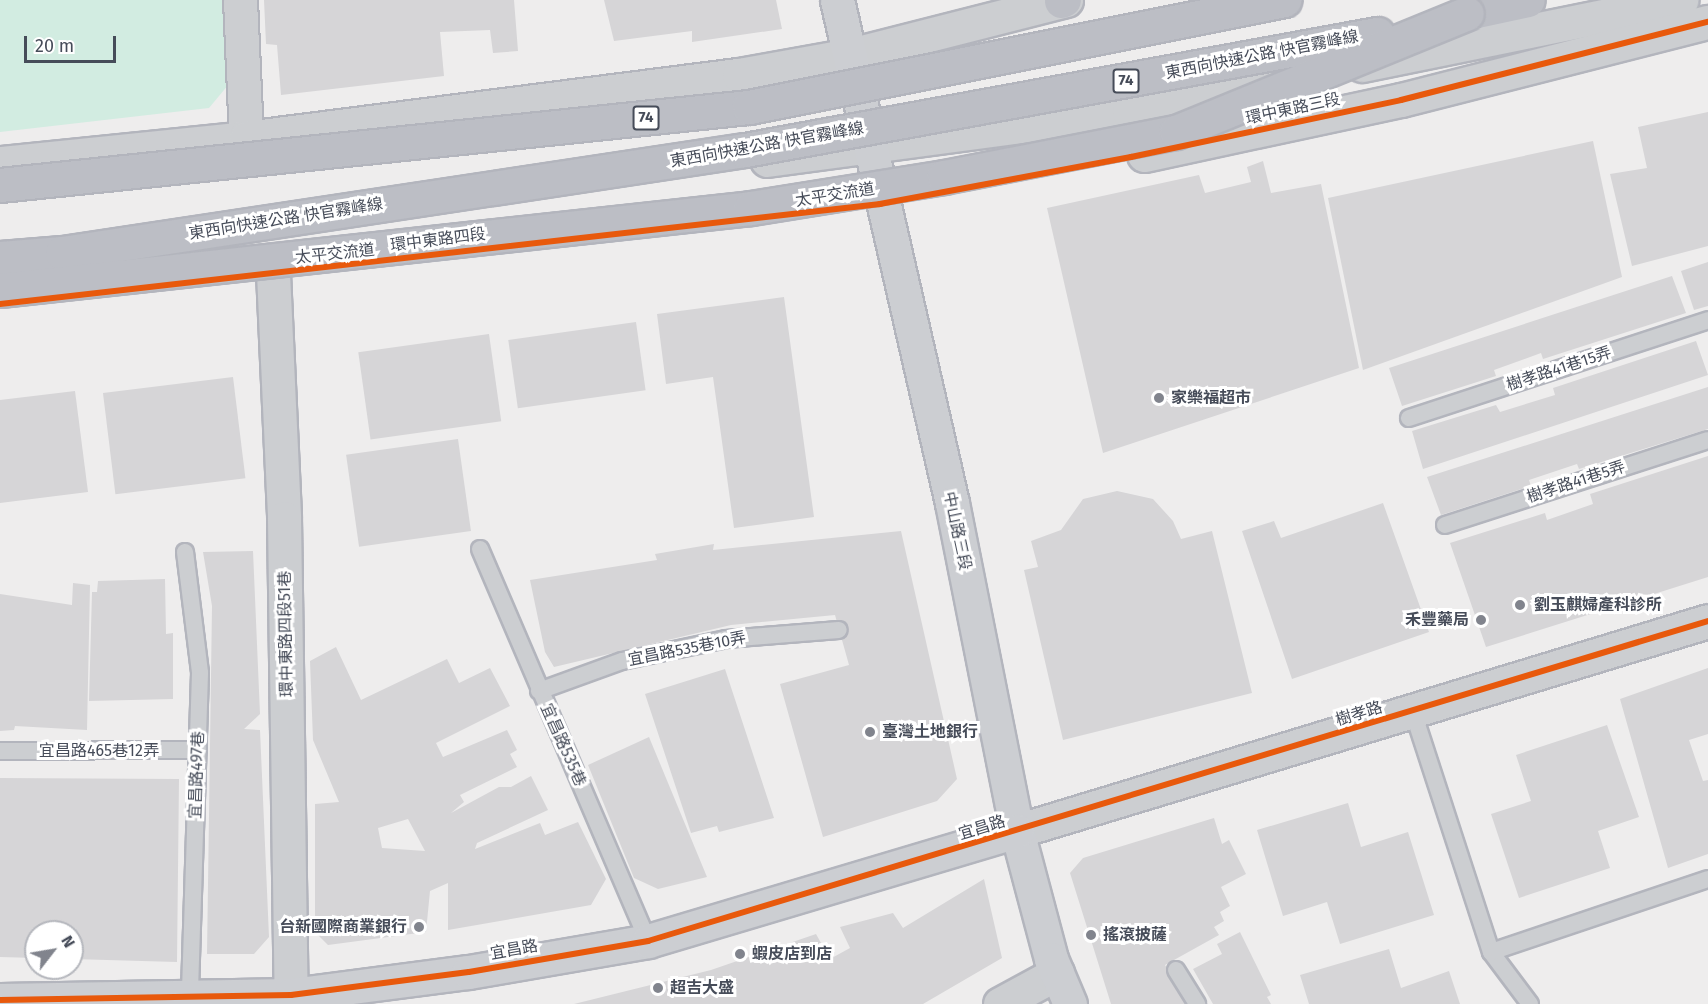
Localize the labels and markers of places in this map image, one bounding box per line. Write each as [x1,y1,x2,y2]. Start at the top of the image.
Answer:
place label: 家樂福超市 [1171,388,1251,408]
marker: 家樂福超市 [1152,391,1166,405]
place label: 劉玉麒婦產科診所 [1534,595,1662,615]
marker: 劉玉麒婦產科診所 [1511,596,1529,614]
place label: 禾豐藥局 [1405,610,1469,630]
marker: 禾豐藥局 [1474,613,1488,627]
place label: 臺灣土地銀行 [882,722,978,742]
marker: 臺灣土地銀行 [863,725,877,739]
place label: 台新國際商業銀行 [279,917,407,937]
marker: 台新國際商業銀行 [412,920,426,934]
place label: 搖滾披薩 [1103,925,1167,945]
marker: 搖滾披薩 [1084,928,1098,942]
place label: 蝦皮店到店 [752,944,832,964]
marker: 蝦皮店到店 [733,947,747,961]
place label: 超吉大盛 [670,978,734,998]
marker: 超吉大盛 [651,981,665,995]

